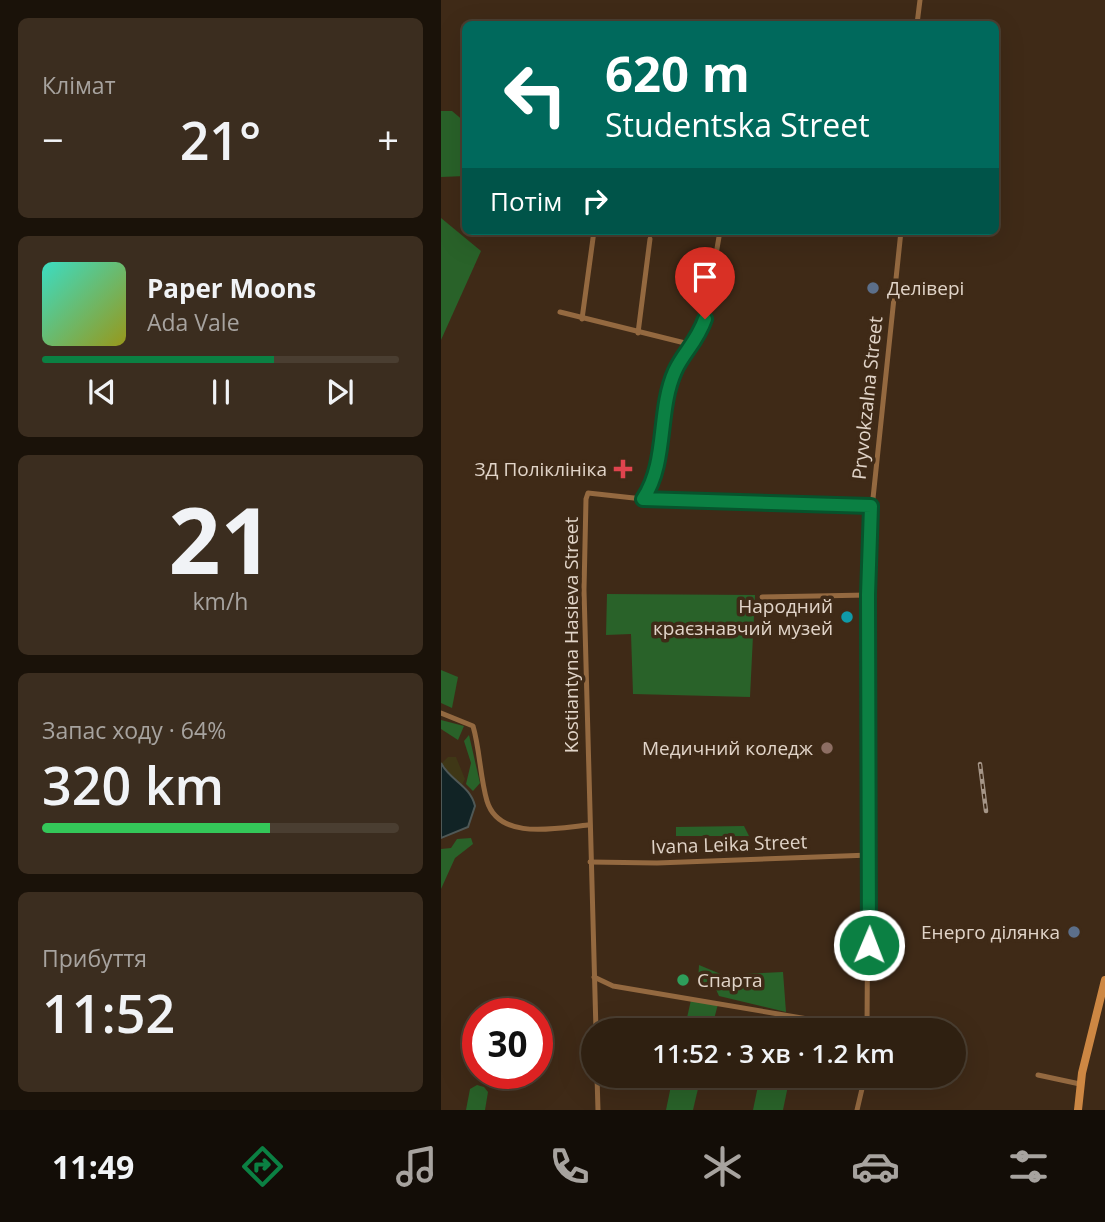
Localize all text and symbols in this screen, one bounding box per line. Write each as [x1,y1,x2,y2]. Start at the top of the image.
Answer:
text: 620 m [605,40,750,106]
icon: left [490,49,581,140]
text: Клімат [42,69,115,101]
text: Studentska Street [605,103,870,146]
text: 21° [180,104,261,175]
text: − [42,113,64,165]
text: + [377,113,399,165]
icon: right [576,182,614,220]
text: Потім [490,183,562,219]
pin [675,247,735,319]
icon: arrive [686,258,724,296]
text: Paper Moons [147,270,316,306]
place label: Делівері [887,275,964,301]
marker: Делівері [865,280,881,296]
text: Ada Vale [147,306,240,338]
street label: Pryvokzalna Street [845,315,889,481]
icon: previous [83,373,121,411]
icon: pause [202,373,240,411]
icon: next [321,373,359,411]
place label: ЗД Поліклініка [474,456,607,482]
marker: ЗД Поліклініка [613,459,633,479]
text: 21 [168,477,273,601]
street label: Kostiantyna Hasieva Street [558,517,584,753]
text: km/h [193,585,248,617]
place label: Народний краєзнавчий музей [653,593,833,641]
marker: Народний краєзнавчий музей [839,609,855,625]
text: Запас ходу · 64% [42,714,226,746]
place label: Медичний коледж [642,735,813,761]
marker: Медичний коледж [819,740,835,756]
text: 320 km [42,749,224,820]
street label: Ivana Leika Street [650,828,808,860]
position arrow [832,908,906,982]
place label: Енерго ділянка [921,919,1060,945]
marker: Енерго ділянка [1066,924,1082,940]
text: Прибуття [42,942,147,974]
place label: Спарта [697,967,762,993]
marker: Спарта [675,972,691,988]
text: 11:52 [42,977,175,1048]
speed limit sign: 30 [462,998,553,1089]
text: 11:52 · 3 хв · 1.2 km [652,1035,895,1071]
icon: directions [238,1142,287,1191]
icon: music [392,1142,441,1191]
icon: phone [545,1142,594,1191]
icon: climate [698,1142,747,1191]
icon: car [851,1142,900,1191]
icon: filters [1004,1142,1053,1191]
text: 11:49 [52,1145,134,1188]

